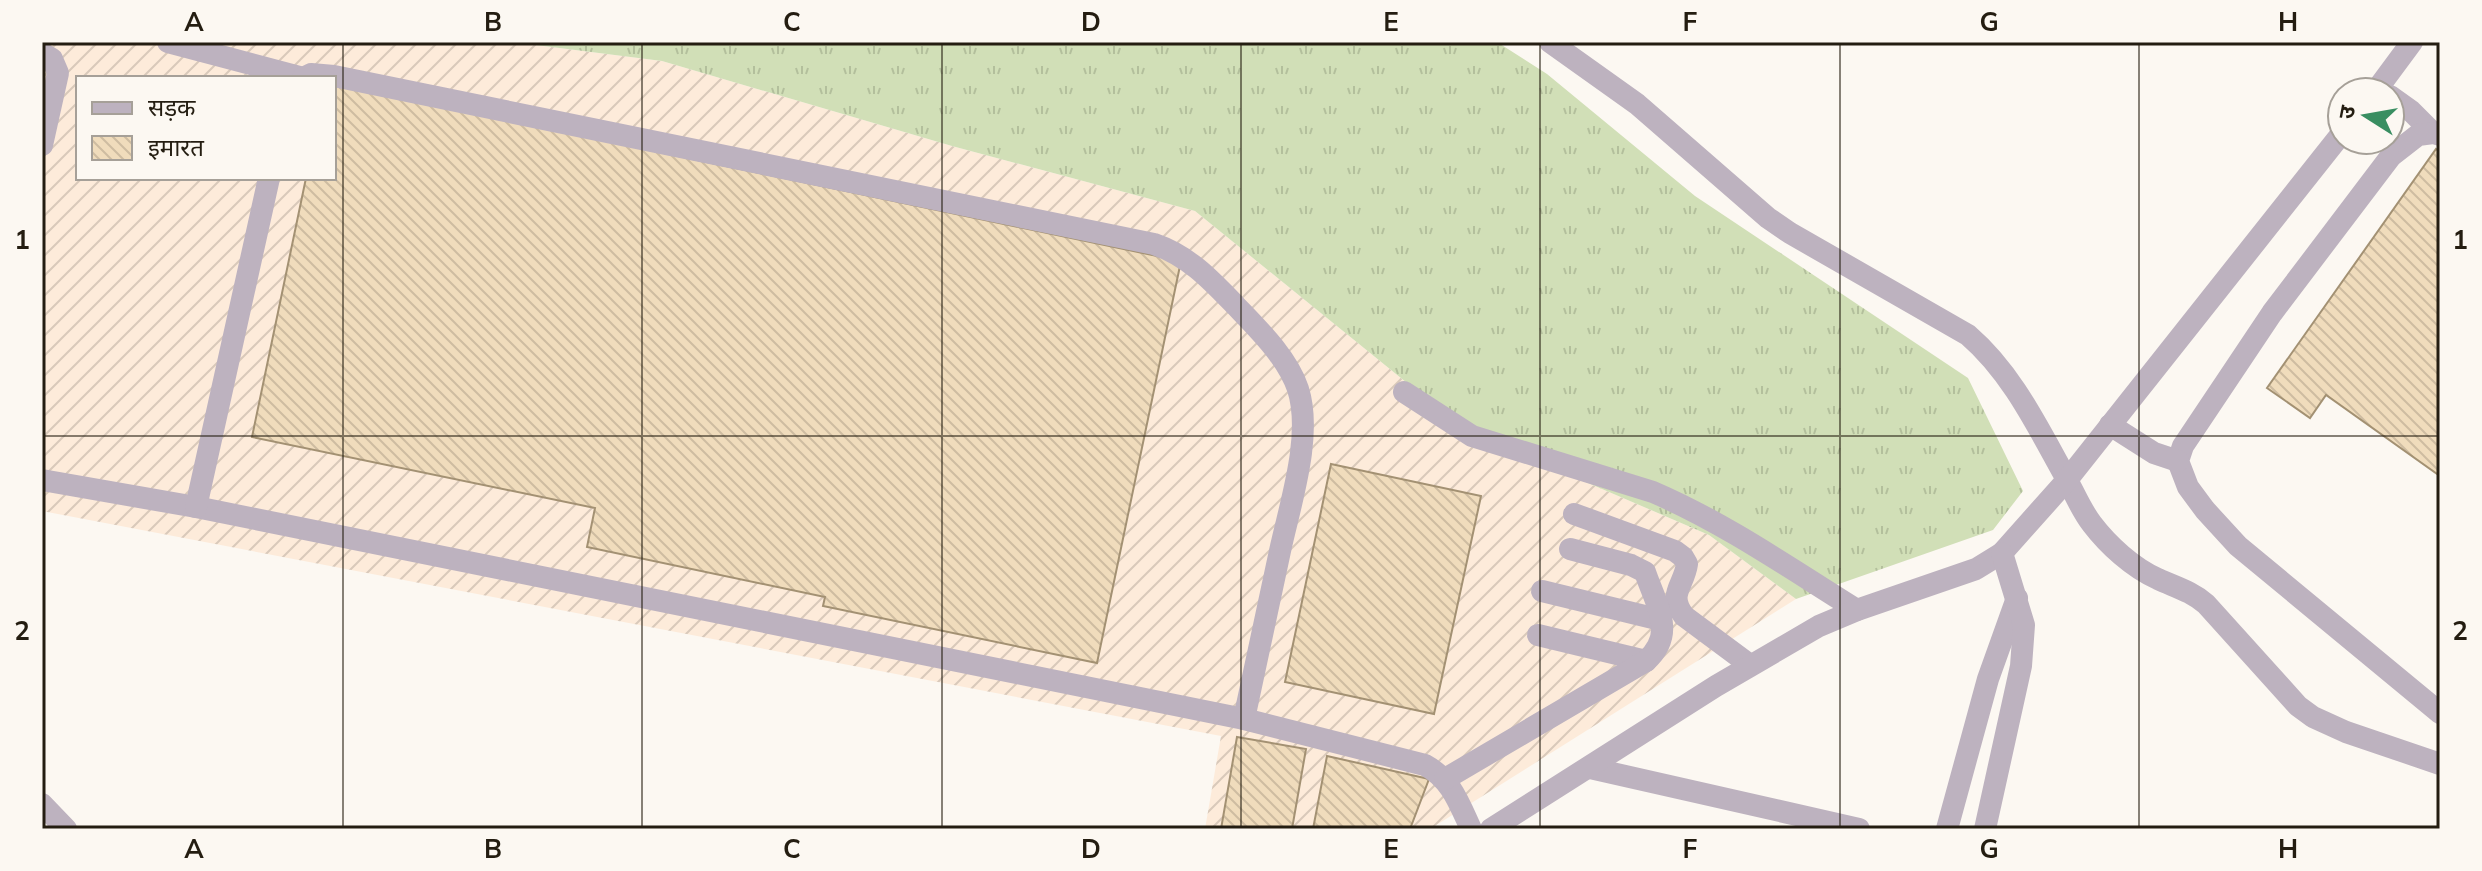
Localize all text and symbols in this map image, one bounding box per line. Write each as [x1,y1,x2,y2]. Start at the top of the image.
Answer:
text: A [184,5,204,38]
text: B [484,5,502,38]
text: C [783,5,801,38]
text: D [1081,5,1101,38]
text: E [1383,5,1399,38]
text: F [1683,5,1698,38]
text: G [1979,5,1999,38]
text: H [2278,5,2298,38]
legend [76,76,336,180]
north arrow [2326,76,2406,156]
text: सड़क [148,92,196,122]
text: उ [2331,102,2362,121]
text: इमारत [148,132,205,162]
text: 1 [14,223,30,256]
text: 1 [2452,223,2468,256]
text: 2 [14,614,30,647]
text: 2 [2452,614,2468,647]
text: A [184,832,204,865]
text: B [484,832,502,865]
text: C [783,832,801,865]
text: D [1081,832,1101,865]
text: E [1383,832,1399,865]
text: F [1683,832,1698,865]
text: G [1979,832,1999,865]
text: H [2278,832,2298,865]

